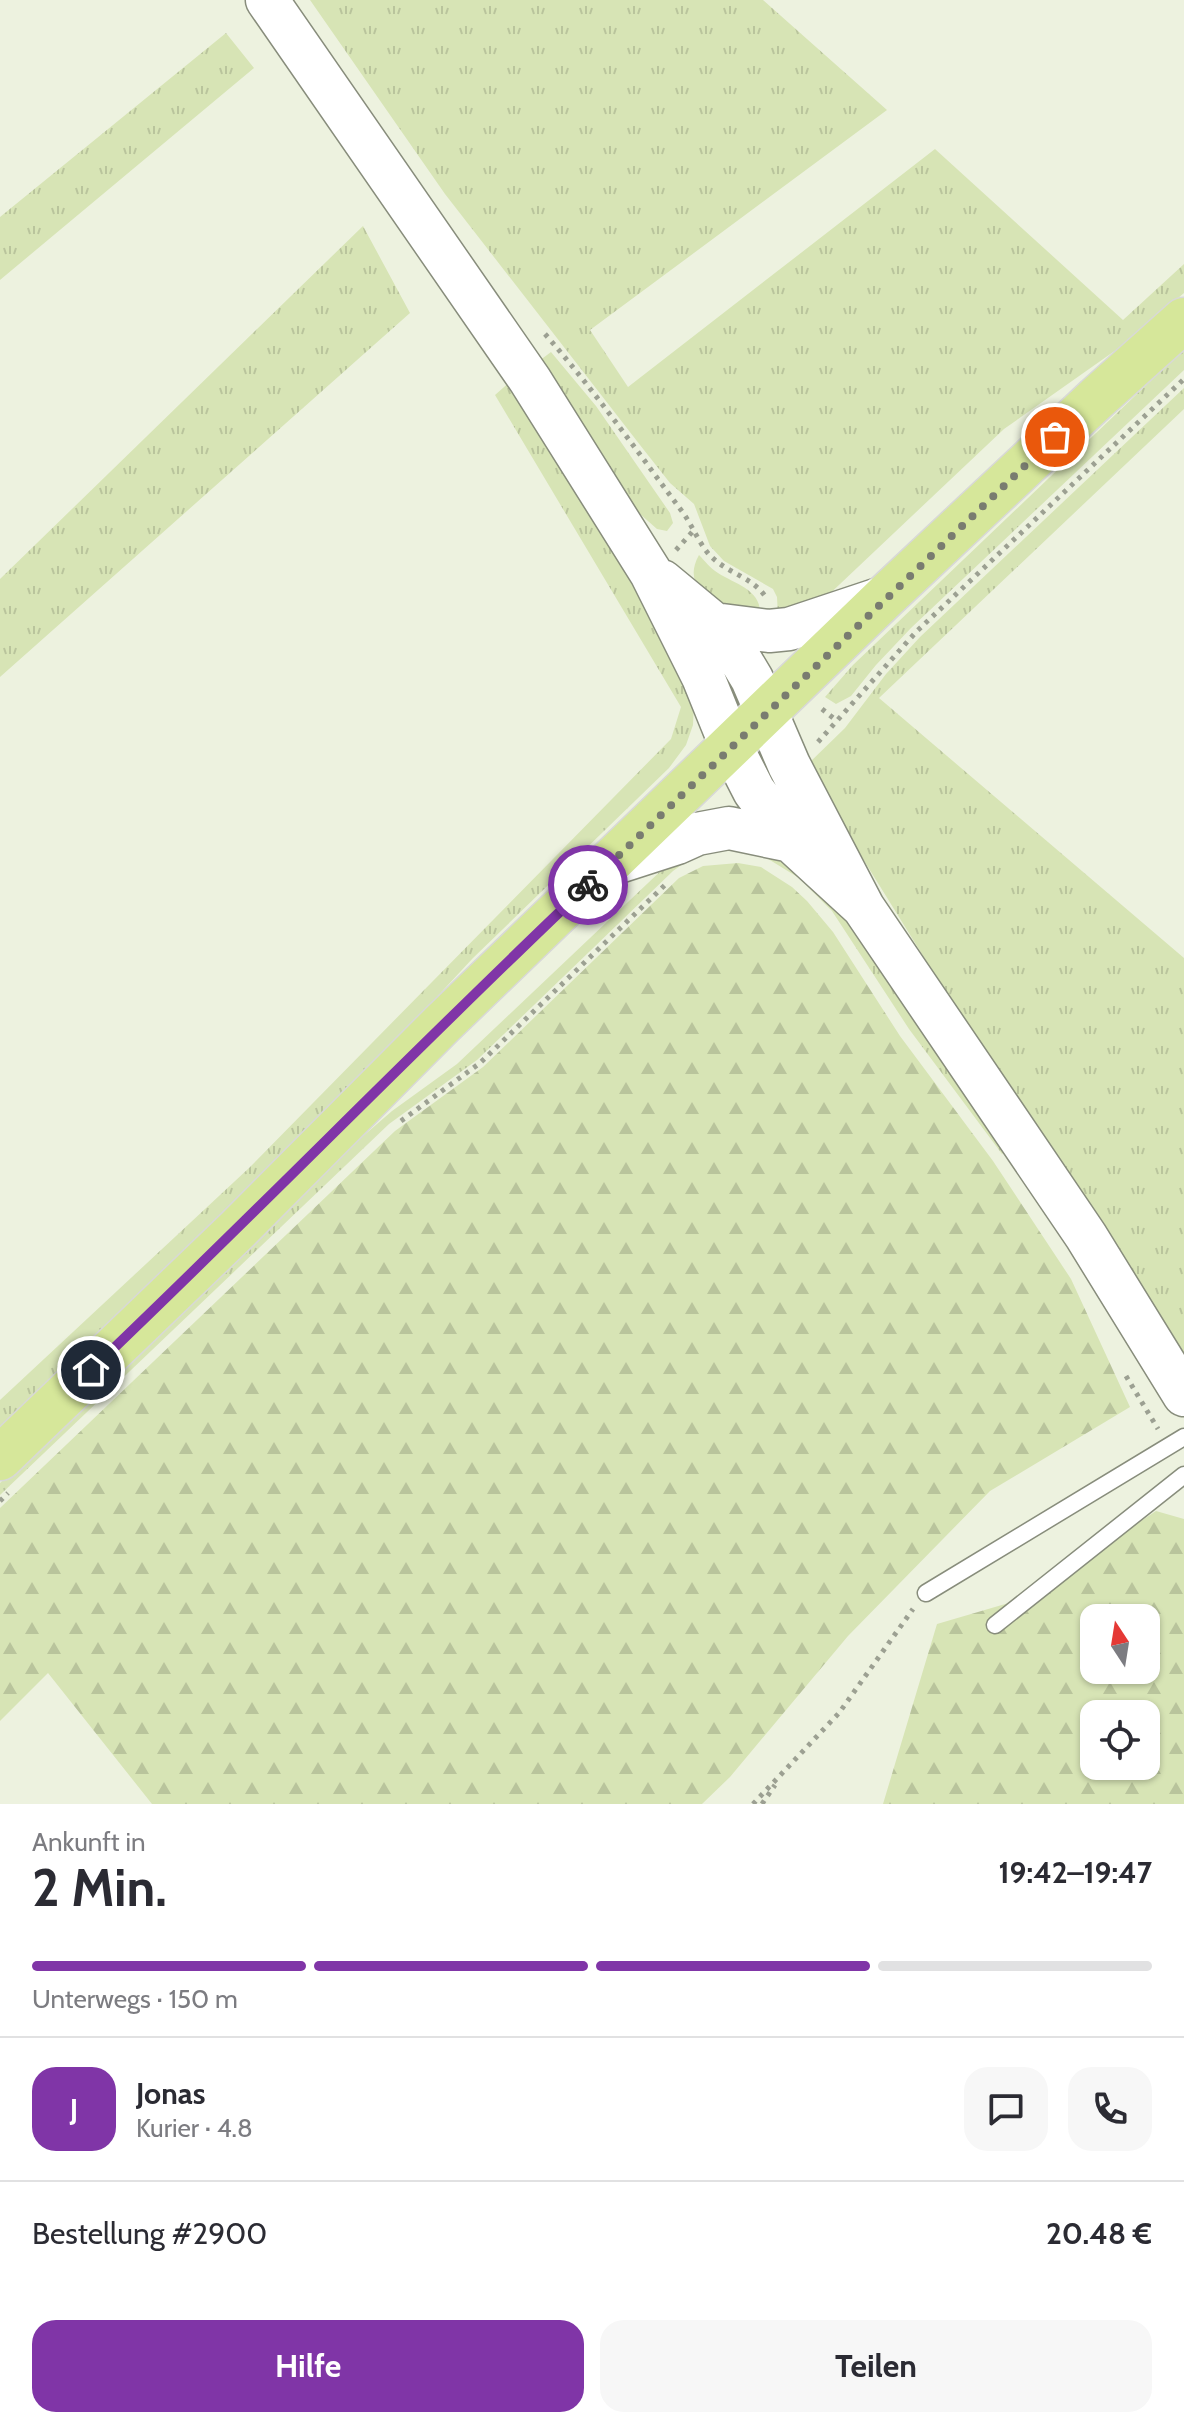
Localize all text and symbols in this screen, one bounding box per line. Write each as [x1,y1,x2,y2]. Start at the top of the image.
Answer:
pin [1021,403,1089,471]
icon: bag [1033,415,1077,459]
courier [548,845,628,925]
icon: bike [566,863,610,907]
pin [57,1336,125,1404]
icon: home [69,1348,113,1392]
north arrow [1080,1604,1160,1684]
map controls [1080,1604,1160,1780]
button: locate [1080,1700,1160,1780]
text: Ankunft in [32,1826,146,1858]
text: 19:42–19:47 [999,1854,1152,1891]
text: 2 Min. [32,1856,167,1919]
text: Unterwegs · 150 m [32,1983,238,2015]
button: chat [964,2067,1048,2151]
button: phone [1068,2067,1152,2151]
text: Jonas [136,2075,205,2112]
text: J [70,2091,78,2128]
text: Kurier · 4.8 [136,2112,253,2144]
text: Bestellung #2900 [32,2215,267,2252]
text: 20.48 € [1046,2215,1152,2252]
button: Hilfe [32,2320,584,2412]
button: Teilen [600,2320,1152,2412]

